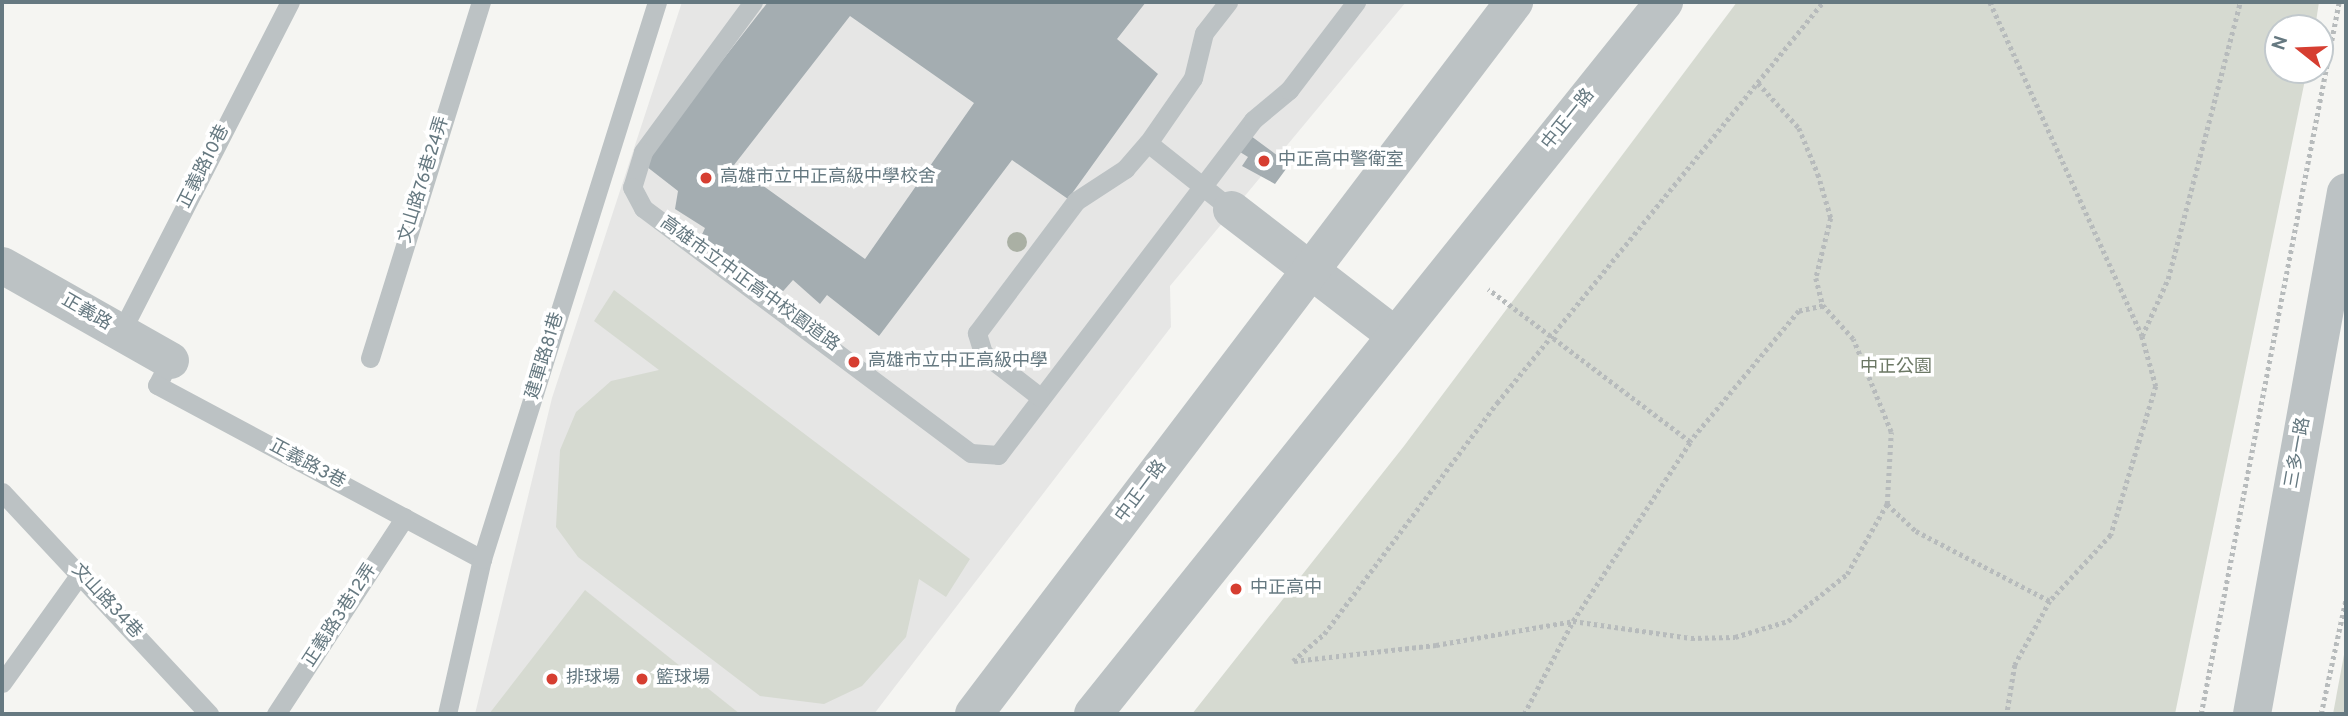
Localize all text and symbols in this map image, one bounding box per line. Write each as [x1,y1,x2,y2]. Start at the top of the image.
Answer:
north arrow [2264,14,2334,84]
text: N [2267,33,2294,53]
street label: 中正一路 [1538,85,1600,155]
street label: 文山路76巷24弄 [395,114,455,246]
street label: 正義路10巷 [175,122,235,212]
place label: 中正高中警衛室 [1278,150,1404,172]
marker: 中正高中警衛室 [1256,153,1272,169]
place label: 高雄市立中正高級中學校舍 [720,167,936,189]
marker: 高雄市立中正高級中學校舍 [698,170,714,186]
street label: 高雄市立中正高中校園道路 [655,213,843,357]
street label: 正義路 [57,290,115,336]
street label: 建軍路81巷 [523,310,569,402]
place label: 高雄市立中正高級中學 [868,351,1048,373]
marker: 高雄市立中正高級中學 [846,354,862,370]
park label: 中正公園 [1860,357,1932,379]
street label: 三多一路 [2282,416,2316,490]
street label: 正義路3巷 [265,436,349,494]
street label: 中正一路 [1112,457,1172,527]
street label: 文山路34巷 [66,560,146,644]
street label: 正義路3巷12弄 [300,560,382,672]
place label: 中正高中 [1250,578,1322,600]
marker: 中正高中 [1228,581,1244,597]
place label: 排球場 [566,668,620,690]
place label: 籃球場 [656,668,710,690]
marker: 排球場 [544,671,560,687]
marker: 籃球場 [634,671,650,687]

